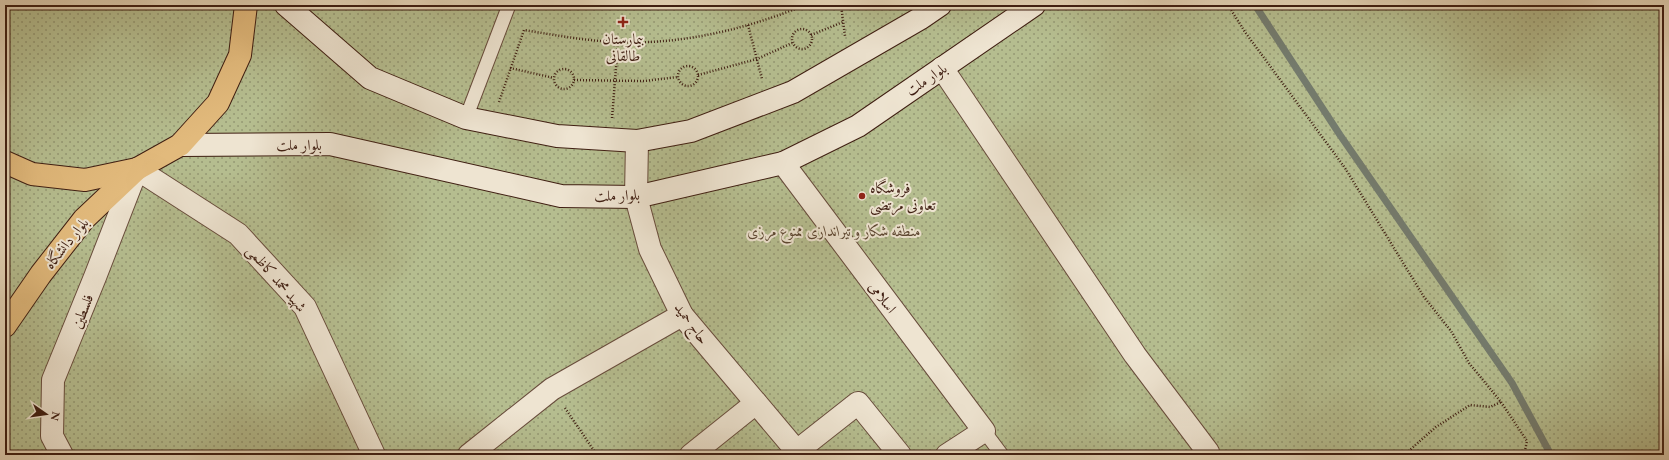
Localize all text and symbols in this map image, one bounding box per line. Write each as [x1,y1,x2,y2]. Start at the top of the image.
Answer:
marker: بیمارستان طالقانی [617,16,629,28]
place label: بیمارستان طالقانی [602,29,644,65]
street label: بلوار ملت [902,58,950,100]
street label: بلوار ملت [276,135,322,154]
place label: فروشگاه تعاونی مرتضی [870,178,936,216]
street label: بلوار ملت [594,185,640,205]
marker: فروشگاه تعاونی مرتضی [857,191,867,201]
street label: بلوار دانشگاه [40,213,93,273]
park label: منطقه شکار و تیراندازی ممنوع مرزی [747,221,921,244]
street label: شهید محمد کاظمی [241,241,311,317]
street label: اسلامی [865,277,901,317]
street label: فلسطین [67,291,97,331]
street label: حاج حمید [667,298,714,350]
north arrow [26,394,66,434]
text: N [48,410,64,422]

